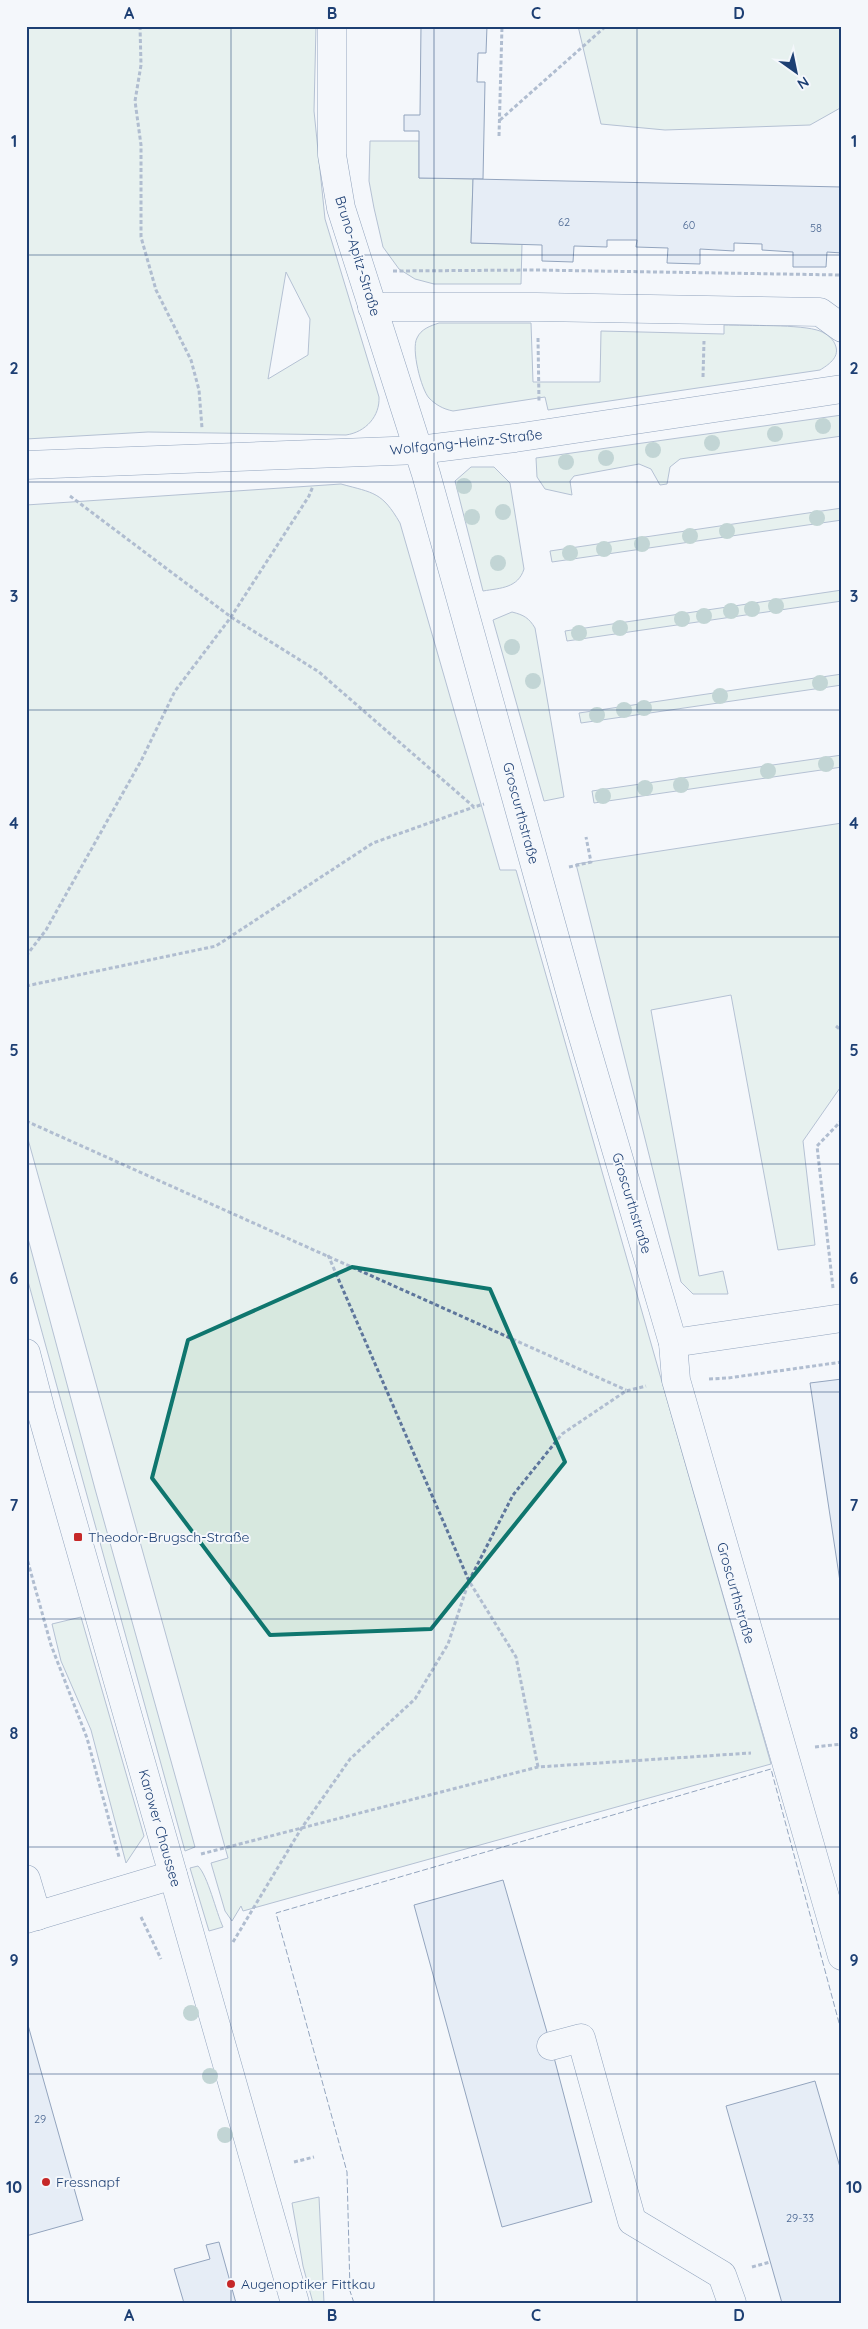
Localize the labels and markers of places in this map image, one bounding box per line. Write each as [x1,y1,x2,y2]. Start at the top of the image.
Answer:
place label: Theodor-Brugsch-Straße [88,1528,250,1546]
marker: Theodor-Brugsch-Straße [72,1531,84,1543]
place label: Fressnapf [56,2173,120,2191]
marker: Fressnapf [40,2176,52,2188]
place label: Augenoptiker Fittkau [241,2275,375,2293]
marker: Augenoptiker Fittkau [225,2278,237,2290]

